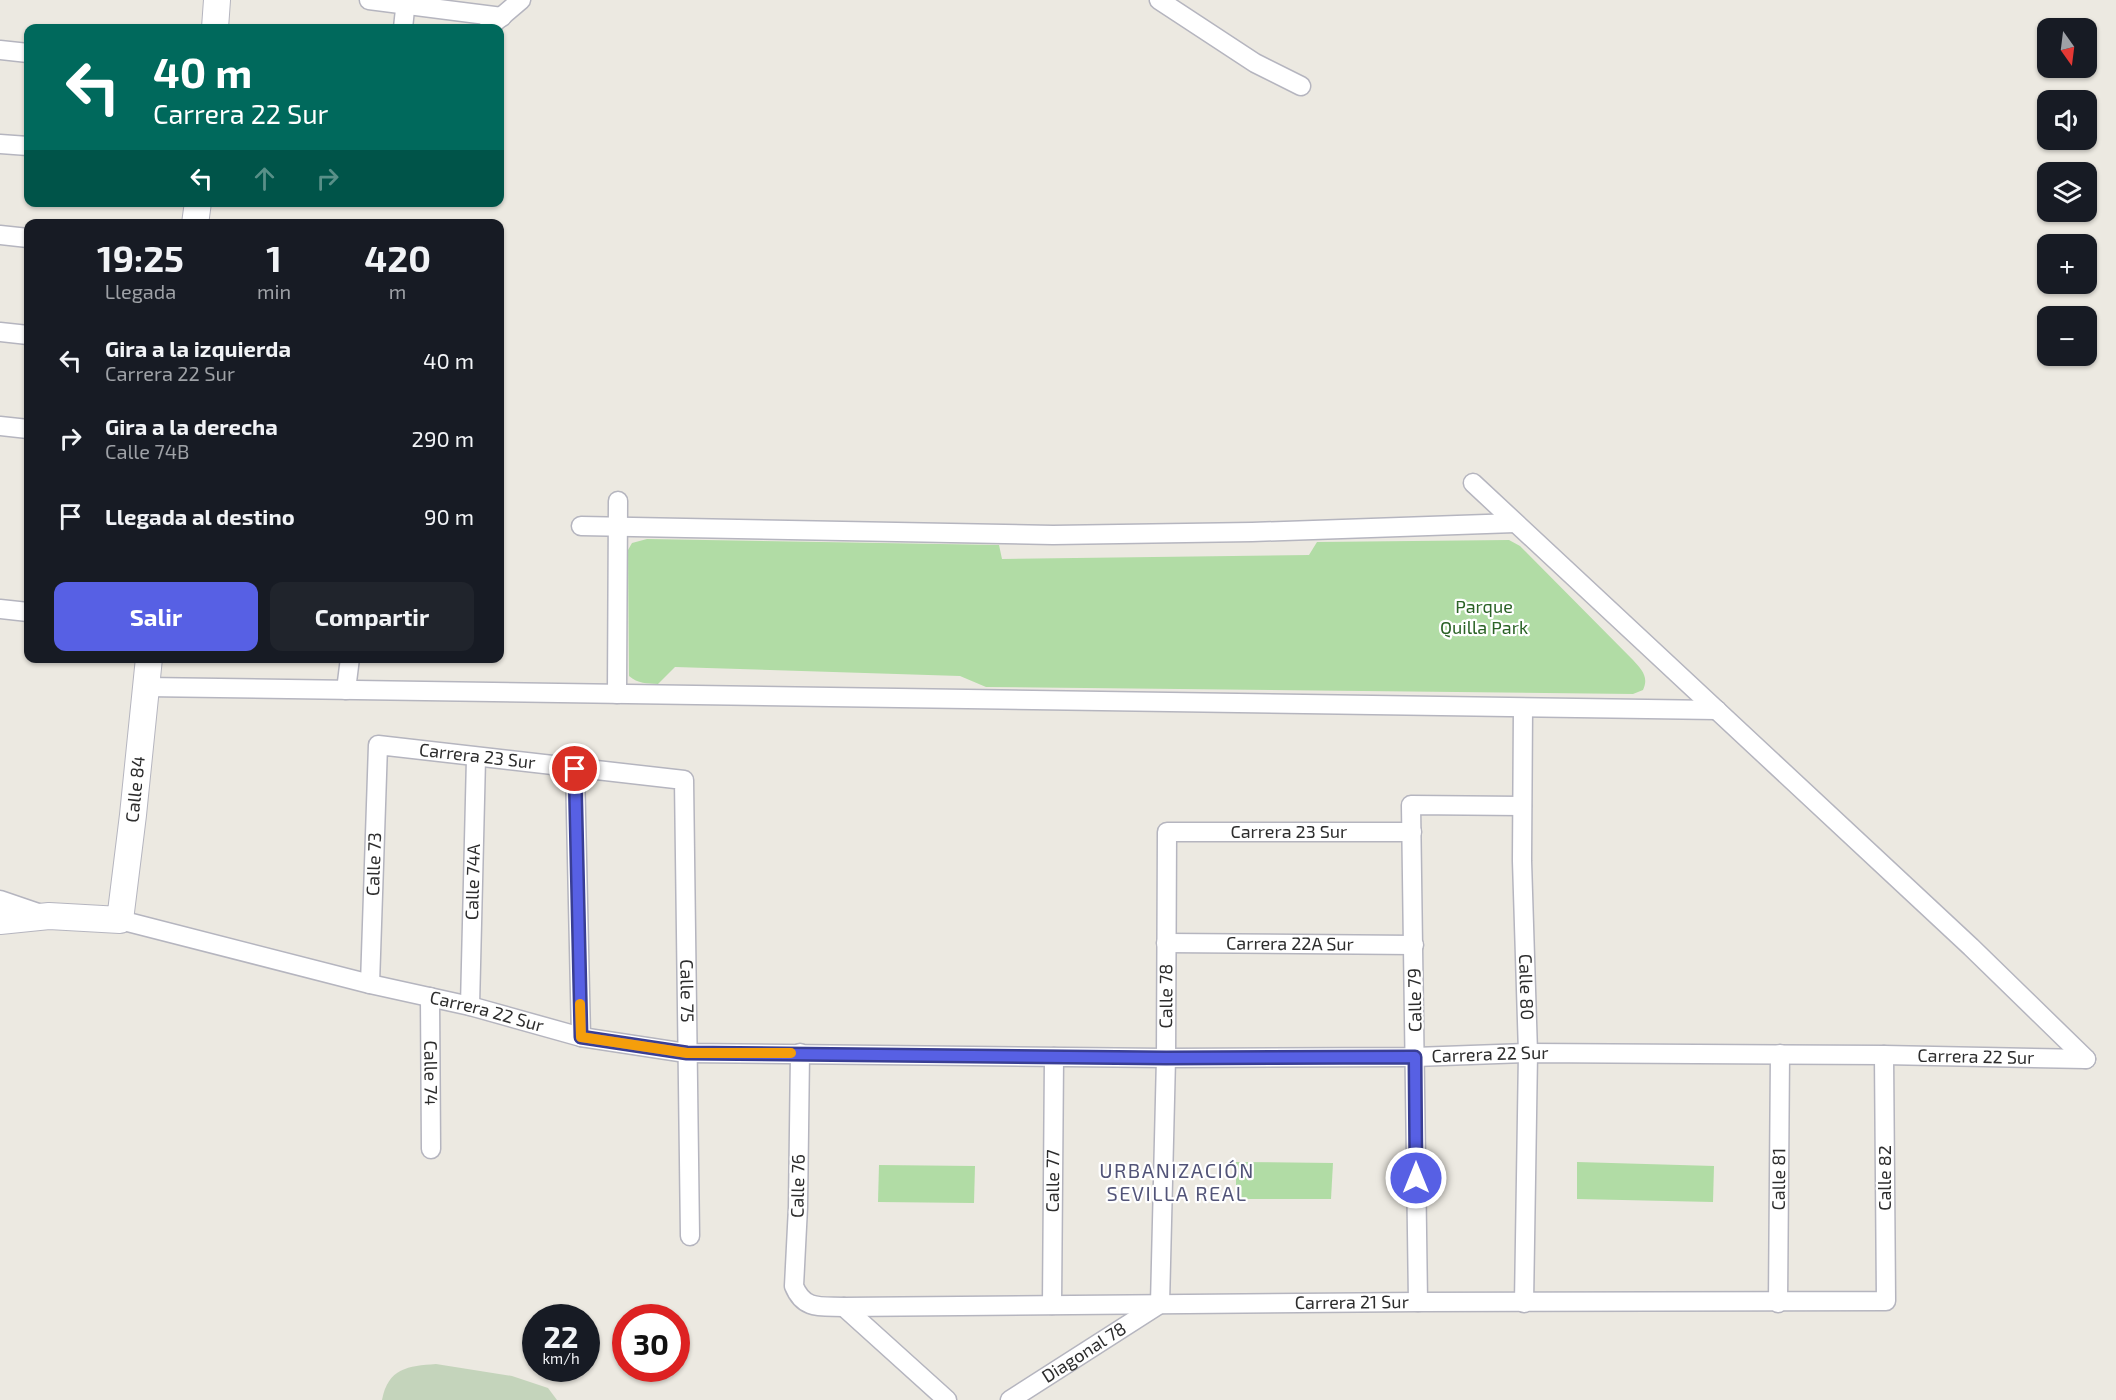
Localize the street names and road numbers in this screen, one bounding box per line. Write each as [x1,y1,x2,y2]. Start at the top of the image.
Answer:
street label: Carrera 23 Sur [418,738,537,773]
street label: Calle 84 [120,755,149,824]
street label: Carrera 23 Sur [1230,820,1347,842]
street label: Calle 73 [361,832,385,896]
street label: Calle 74A [460,843,484,920]
street label: Carrera 22A Sur [1226,931,1354,955]
street label: Calle 80 [1515,953,1539,1020]
street label: Calle 75 [676,959,699,1023]
street label: Calle 78 [1154,964,1176,1029]
street label: Calle 79 [1402,968,1426,1032]
street label: Carrera 22 Sur [428,985,546,1036]
street label: Calle 74 [420,1040,443,1105]
street label: Carrera 22 Sur [1431,1041,1549,1066]
street label: Carrera 22 Sur [1917,1044,2035,1068]
street label: Calle 82 [1873,1145,1895,1211]
street label: Calle 81 [1767,1148,1789,1210]
street label: Calle 77 [1041,1149,1063,1213]
street label: Calle 76 [785,1154,809,1218]
street label: Carrera 21 Sur [1295,1290,1409,1313]
street label: Diagonal 78 [1037,1317,1130,1387]

